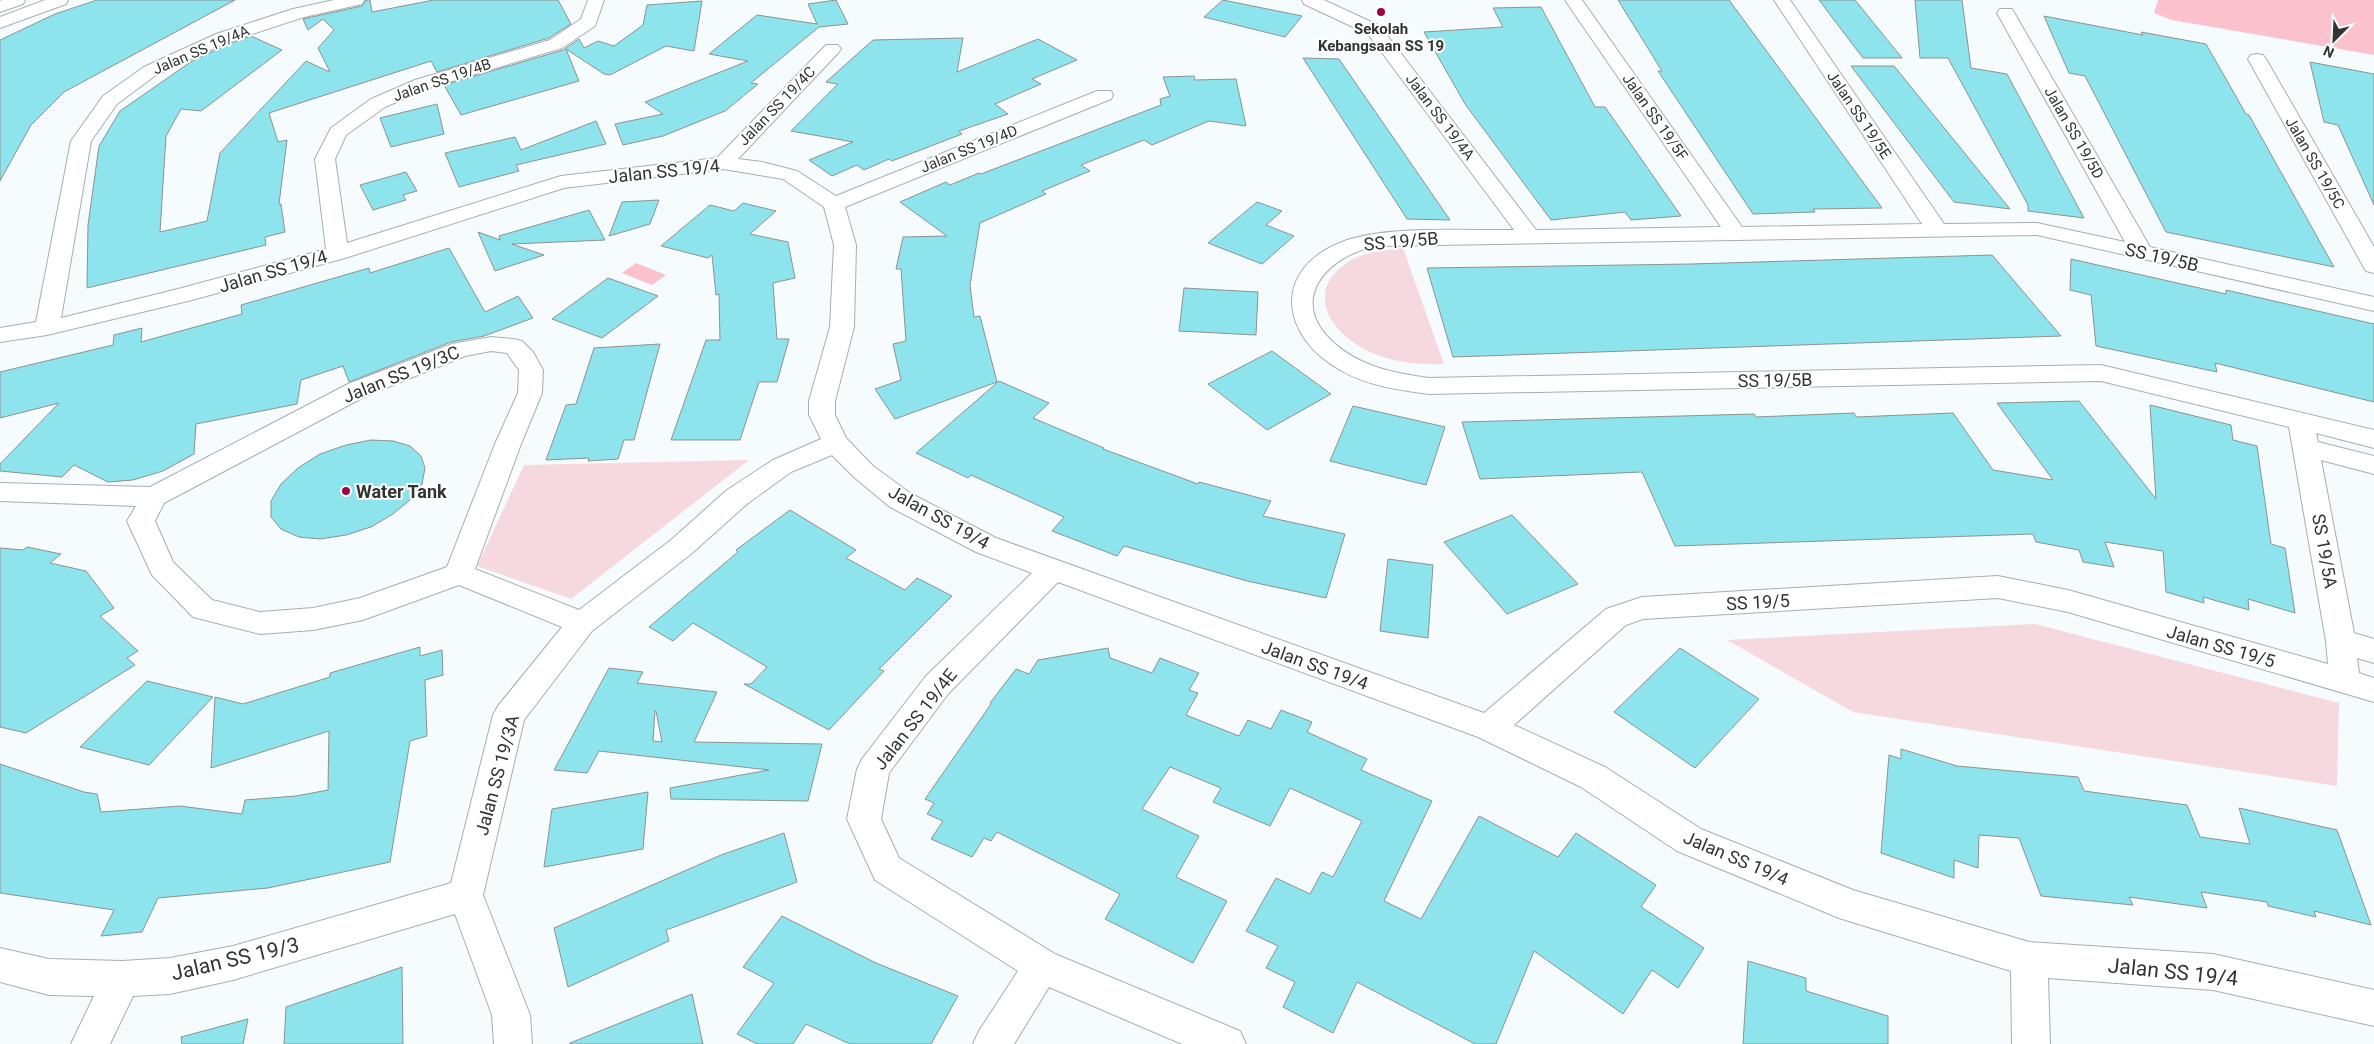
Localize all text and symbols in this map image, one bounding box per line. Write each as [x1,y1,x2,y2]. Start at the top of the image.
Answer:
marker: Sekolah Kebangsaan SS 19 [1375,6,1387,18]
north arrow [2309,15,2359,65]
place label: Sekolah Kebangsaan SS 19 [1318,20,1444,55]
street label: Jalan SS 19/4A [150,22,252,78]
text: N [2321,43,2336,61]
street label: Jalan SS 19/4B [391,55,493,105]
street label: Jalan SS 19/4C [735,63,819,149]
street label: Jalan SS 19/5E [1823,68,1895,163]
street label: Jalan SS 19/4A [1402,70,1478,164]
street label: Jalan SS 19/5F [1619,70,1691,164]
street label: Jalan SS 19/5D [2040,84,2108,182]
street label: Jalan SS 19/5C [2281,114,2349,212]
street label: Jalan SS 19/4D [918,121,1020,177]
street label: Jalan SS 19/4 [607,155,721,187]
street label: SS 19/5B [1363,227,1439,255]
street label: SS 19/5B [2123,238,2201,276]
street label: Jalan SS 19/4 [216,245,330,297]
street label: Jalan SS 19/3C [340,341,462,407]
street label: SS 19/5B [1737,369,1813,391]
place label: Water Tank [356,481,447,502]
street label: Jalan SS 19/4 [885,481,993,553]
marker: Water Tank [340,485,352,497]
street label: SS 19/5A [2308,512,2342,590]
street label: SS 19/5 [1726,590,1790,614]
street label: Jalan SS 19/5 [2164,620,2278,672]
street label: Jalan SS 19/4 [1259,636,1371,694]
street label: Jalan SS 19/4E [869,664,961,774]
street label: Jalan SS 19/3A [471,712,523,837]
street label: Jalan SS 19/4 [1680,826,1792,890]
street label: Jalan SS 19/3 [169,933,301,985]
street label: Jalan SS 19/4 [2107,953,2239,991]

